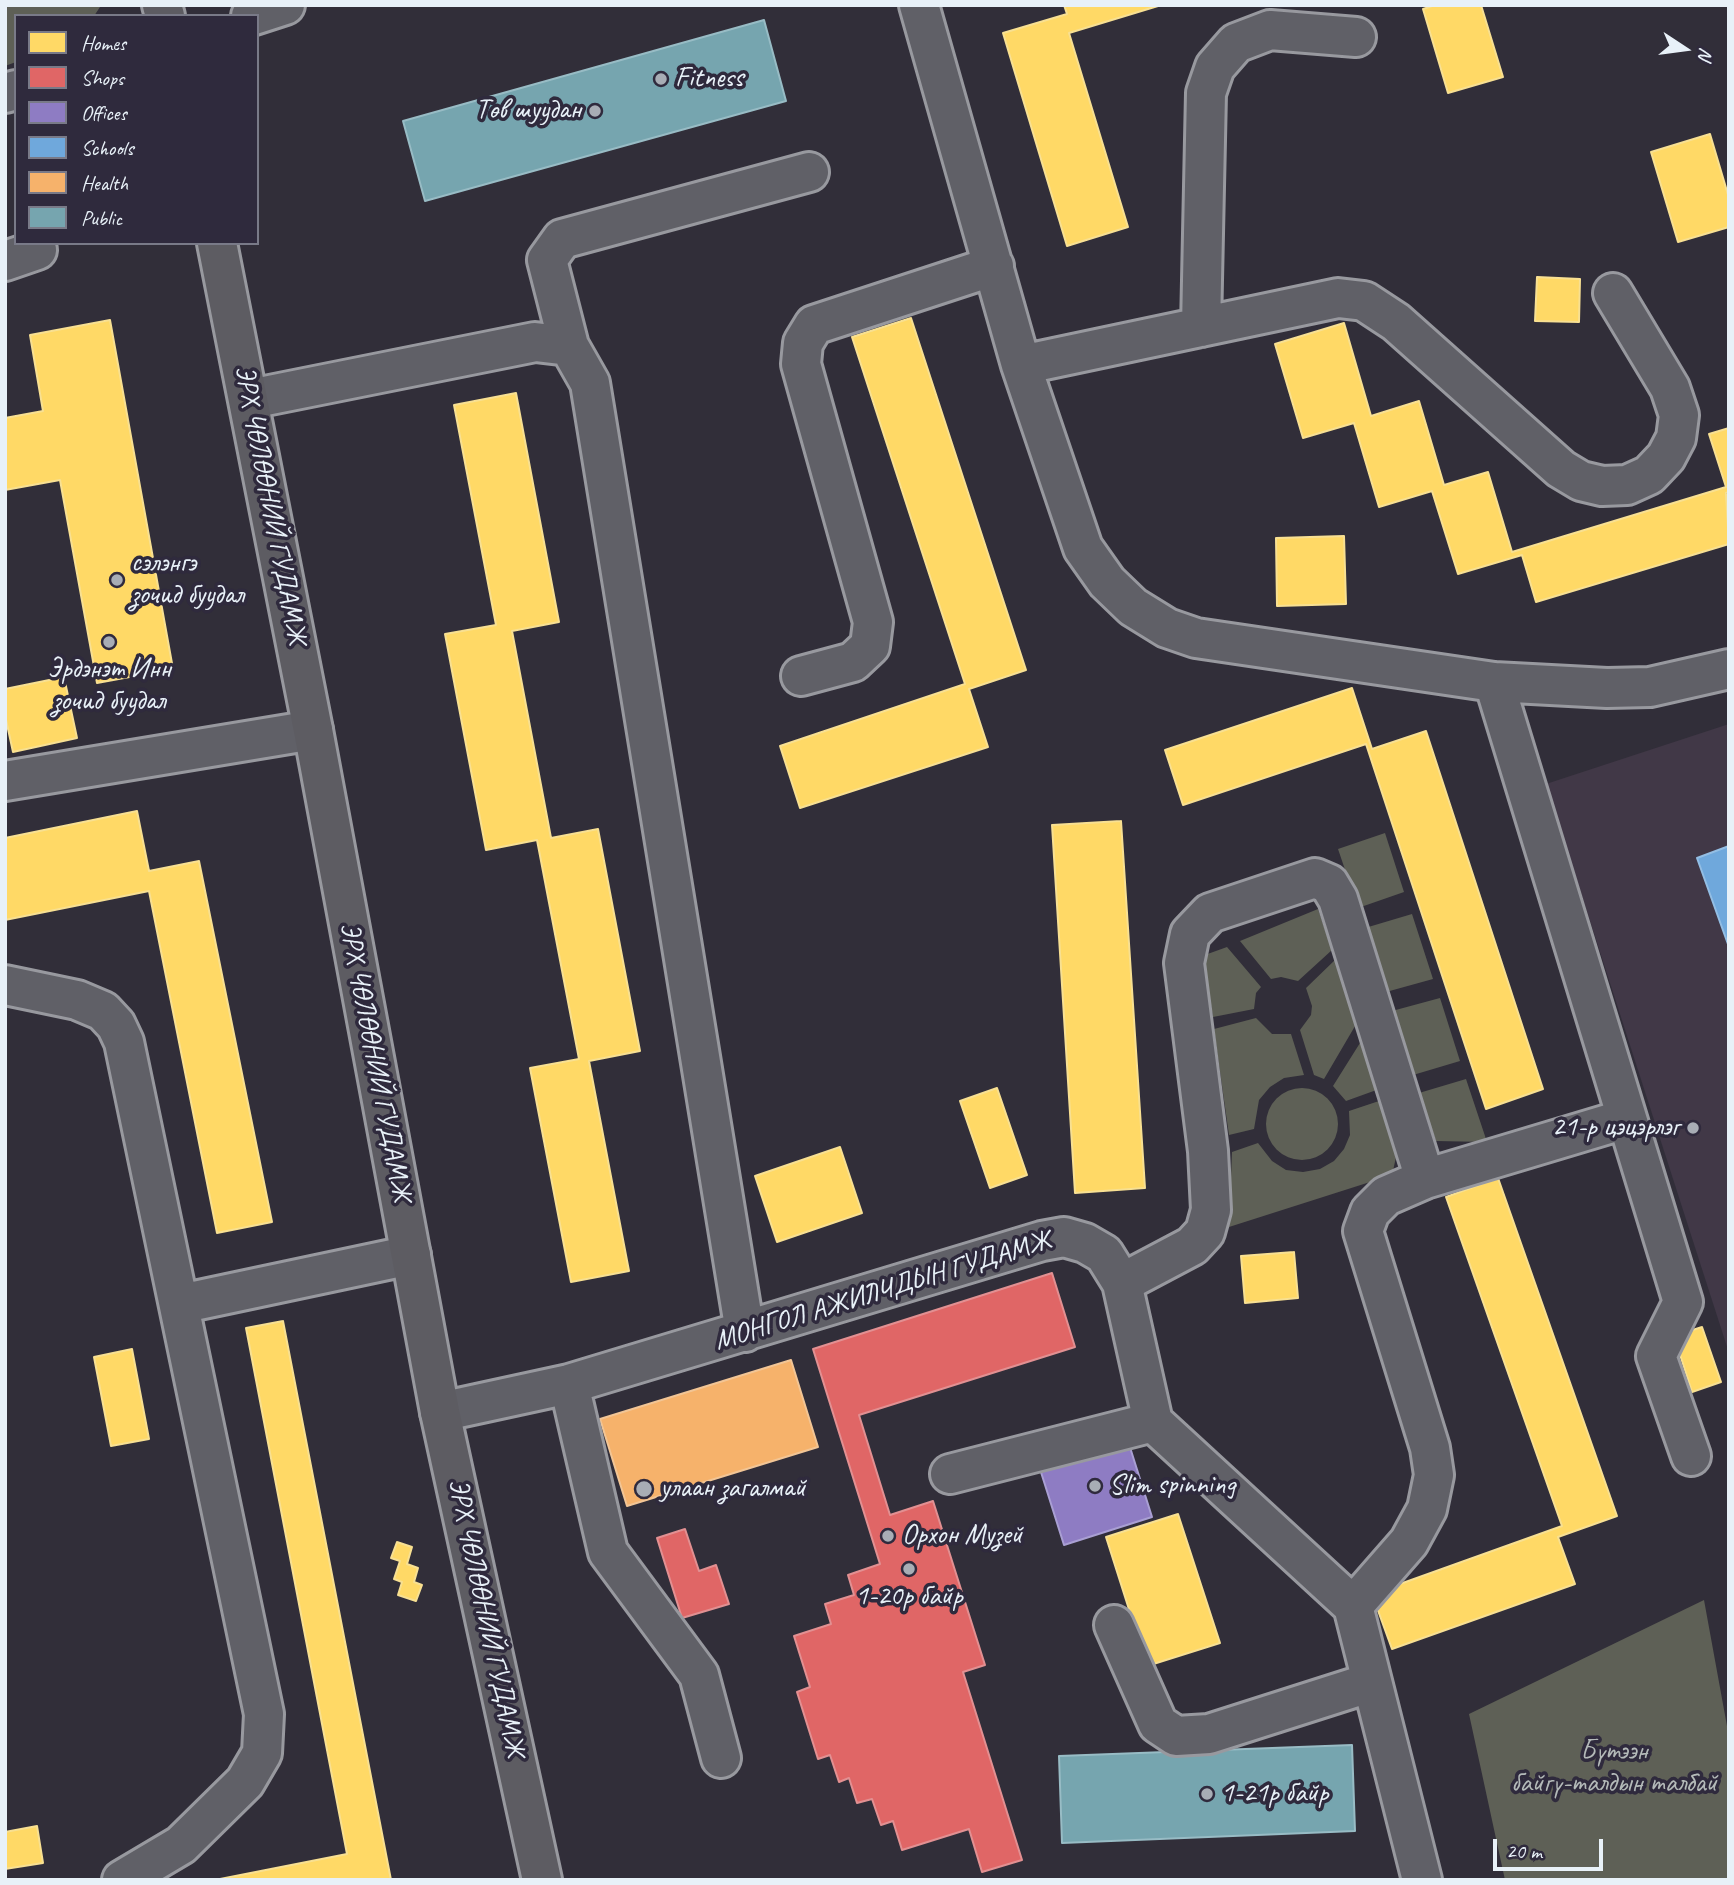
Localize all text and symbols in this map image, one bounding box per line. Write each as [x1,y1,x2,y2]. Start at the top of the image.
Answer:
legend [14,14,259,245]
north arrow [1650,14,1720,84]
text: Homes [81,30,126,56]
text: N [1692,45,1718,62]
place label: Fitness [675,62,743,96]
text: Shops [81,65,124,91]
marker: Fitness [653,71,669,87]
place label: Төв шуудан [475,94,581,128]
text: Offices [81,100,127,126]
marker: Төв шуудан [587,103,603,119]
text: Schools [81,135,133,161]
text: Health [81,170,128,196]
text: Public [81,205,122,231]
street label: ЭРХ ЧӨЛӨӨНИЙ ГУДАМЖ [226,362,314,648]
place label: сэлэнгэ зочид буудал [131,547,244,613]
marker: сэлэнгэ зочид буудал [109,572,125,588]
marker: Эрдэнэт Инн зочид буудал [101,634,117,650]
place label: Эрдэнэт Инн зочид буудал [47,653,171,719]
street label: ЭРХ ЧӨЛӨӨНИЙ ГУДАМЖ [331,919,419,1205]
place label: 21-р цэцэрлэг [1552,1111,1679,1145]
marker: 21-р цэцэрлэг [1685,1120,1701,1136]
street label: МОНГОЛ АЖИЛЧДЫН ГУДАМЖ [711,1224,1055,1358]
place label: Slim spinning [1109,1469,1235,1503]
place label: улаан загалмай [660,1472,806,1506]
street label: ЭРХ ЧӨЛӨӨНИЙ ГУДАМЖ [440,1476,532,1760]
marker: Slim spinning [1087,1478,1103,1494]
marker: улаан загалмай [634,1479,654,1499]
place label: Орхон Myзей [902,1519,1022,1553]
marker: Орхон Myзей [880,1528,896,1544]
marker: 1-20р байр [901,1561,917,1577]
place label: 1-20р байр [855,1580,963,1614]
park label: Бүтээн байгү-талдын талбай [1511,1735,1717,1801]
place label: 1-21р байр [1221,1777,1328,1811]
marker: 1-21р байр [1199,1786,1215,1802]
scale bar [1496,1826,1606,1870]
text: 20 m [1506,1838,1542,1864]

